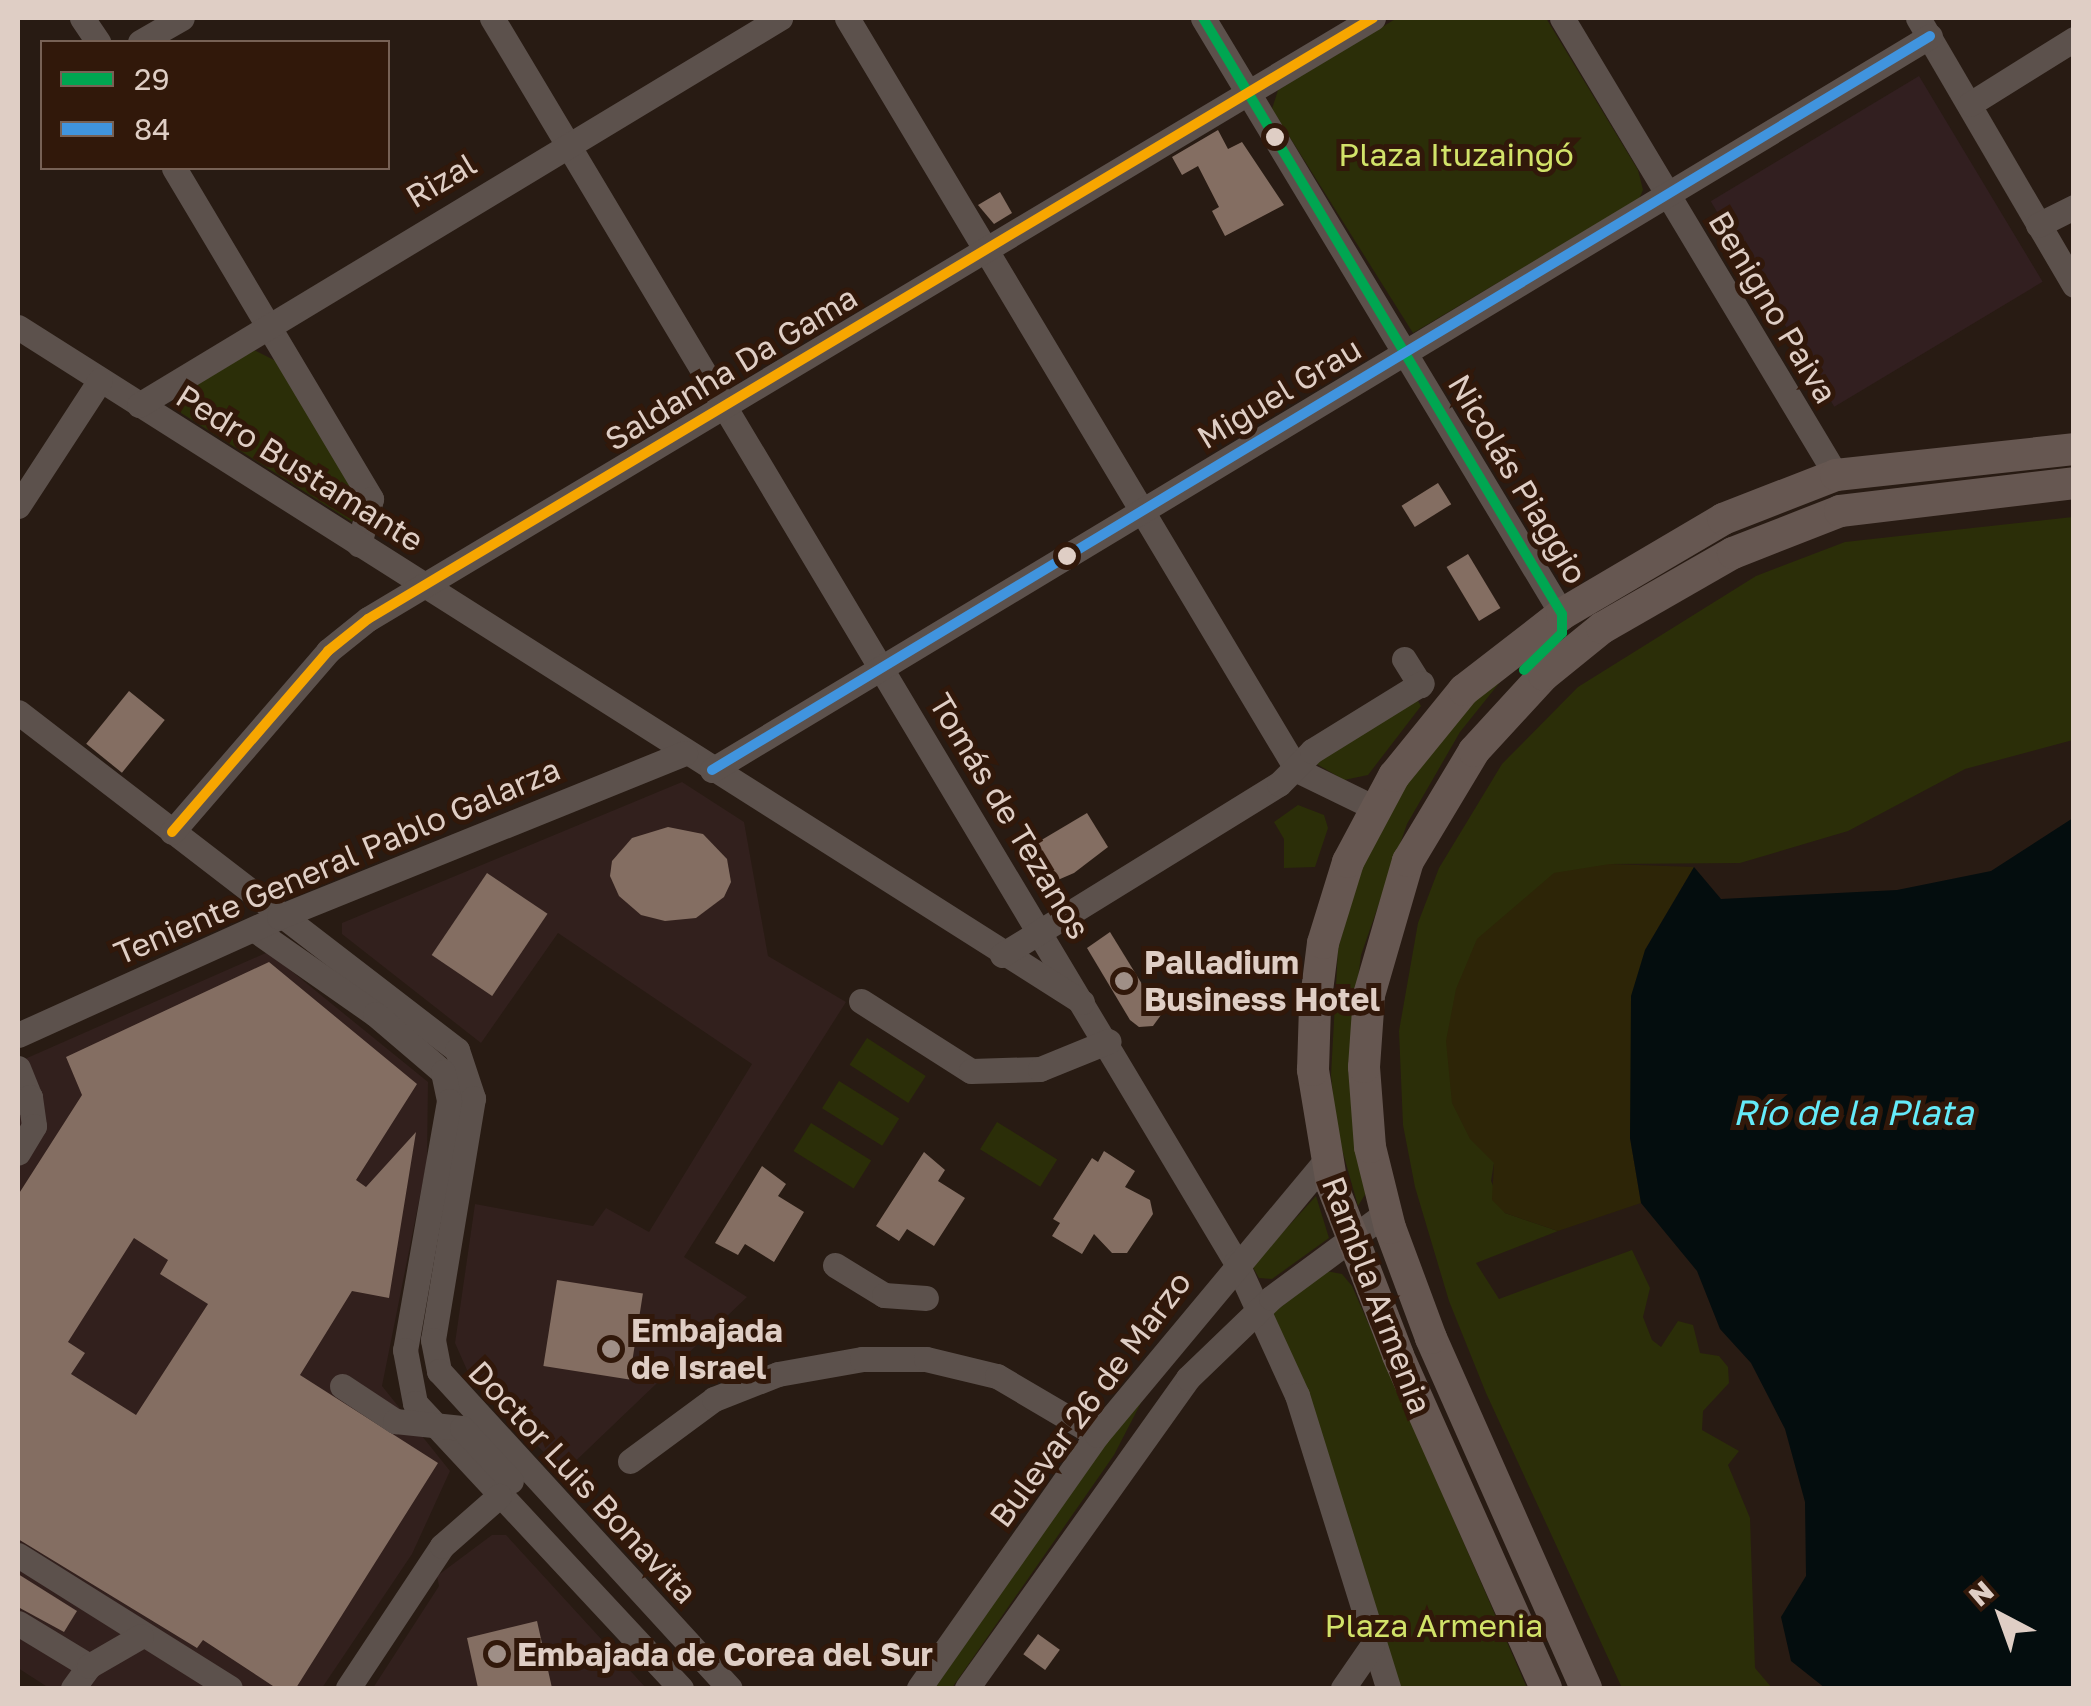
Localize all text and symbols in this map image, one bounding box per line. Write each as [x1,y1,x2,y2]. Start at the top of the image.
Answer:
legend [40,40,390,170]
text: 29 [134,61,170,97]
text: 84 [134,111,171,147]
unlabelled marker [1265,127,1285,147]
park label: Plaza Ituzaingó [1338,135,1574,173]
street label: Rizal [399,144,483,216]
street label: Benigno Paiva [1701,204,1845,410]
street label: Saldanha Da Gama [598,278,864,458]
street label: Miguel Grau [1190,329,1368,457]
street label: Nicolás Piaggio [1440,367,1596,591]
street label: Pedro Bustamante [169,376,431,560]
unlabelled marker [1057,546,1077,566]
street label: Tomás de Tezanos [922,686,1098,946]
street label: Teniente General Pablo Galarza [108,749,566,973]
place label: Palladium Business Hotel [1144,944,1380,1019]
marker: Palladium Business Hotel [1113,970,1135,992]
water label: Río de la Plata [1733,1091,1973,1133]
street label: Rambla Armenia [1314,1171,1440,1419]
street label: Bulevar 26 de Marzo [981,1264,1199,1534]
place label: Embajada de Israel [631,1312,783,1387]
marker: Embajada de Israel [600,1338,622,1360]
street label: Doctor Luis Bonavita [461,1353,705,1611]
north arrow [1951,1566,2051,1666]
text: N [1962,1574,2000,1612]
park label: Plaza Armenia [1325,1606,1543,1644]
place label: Embajada de Corea del Sur [517,1635,933,1673]
marker: Embajada de Corea del Sur [486,1643,508,1665]

